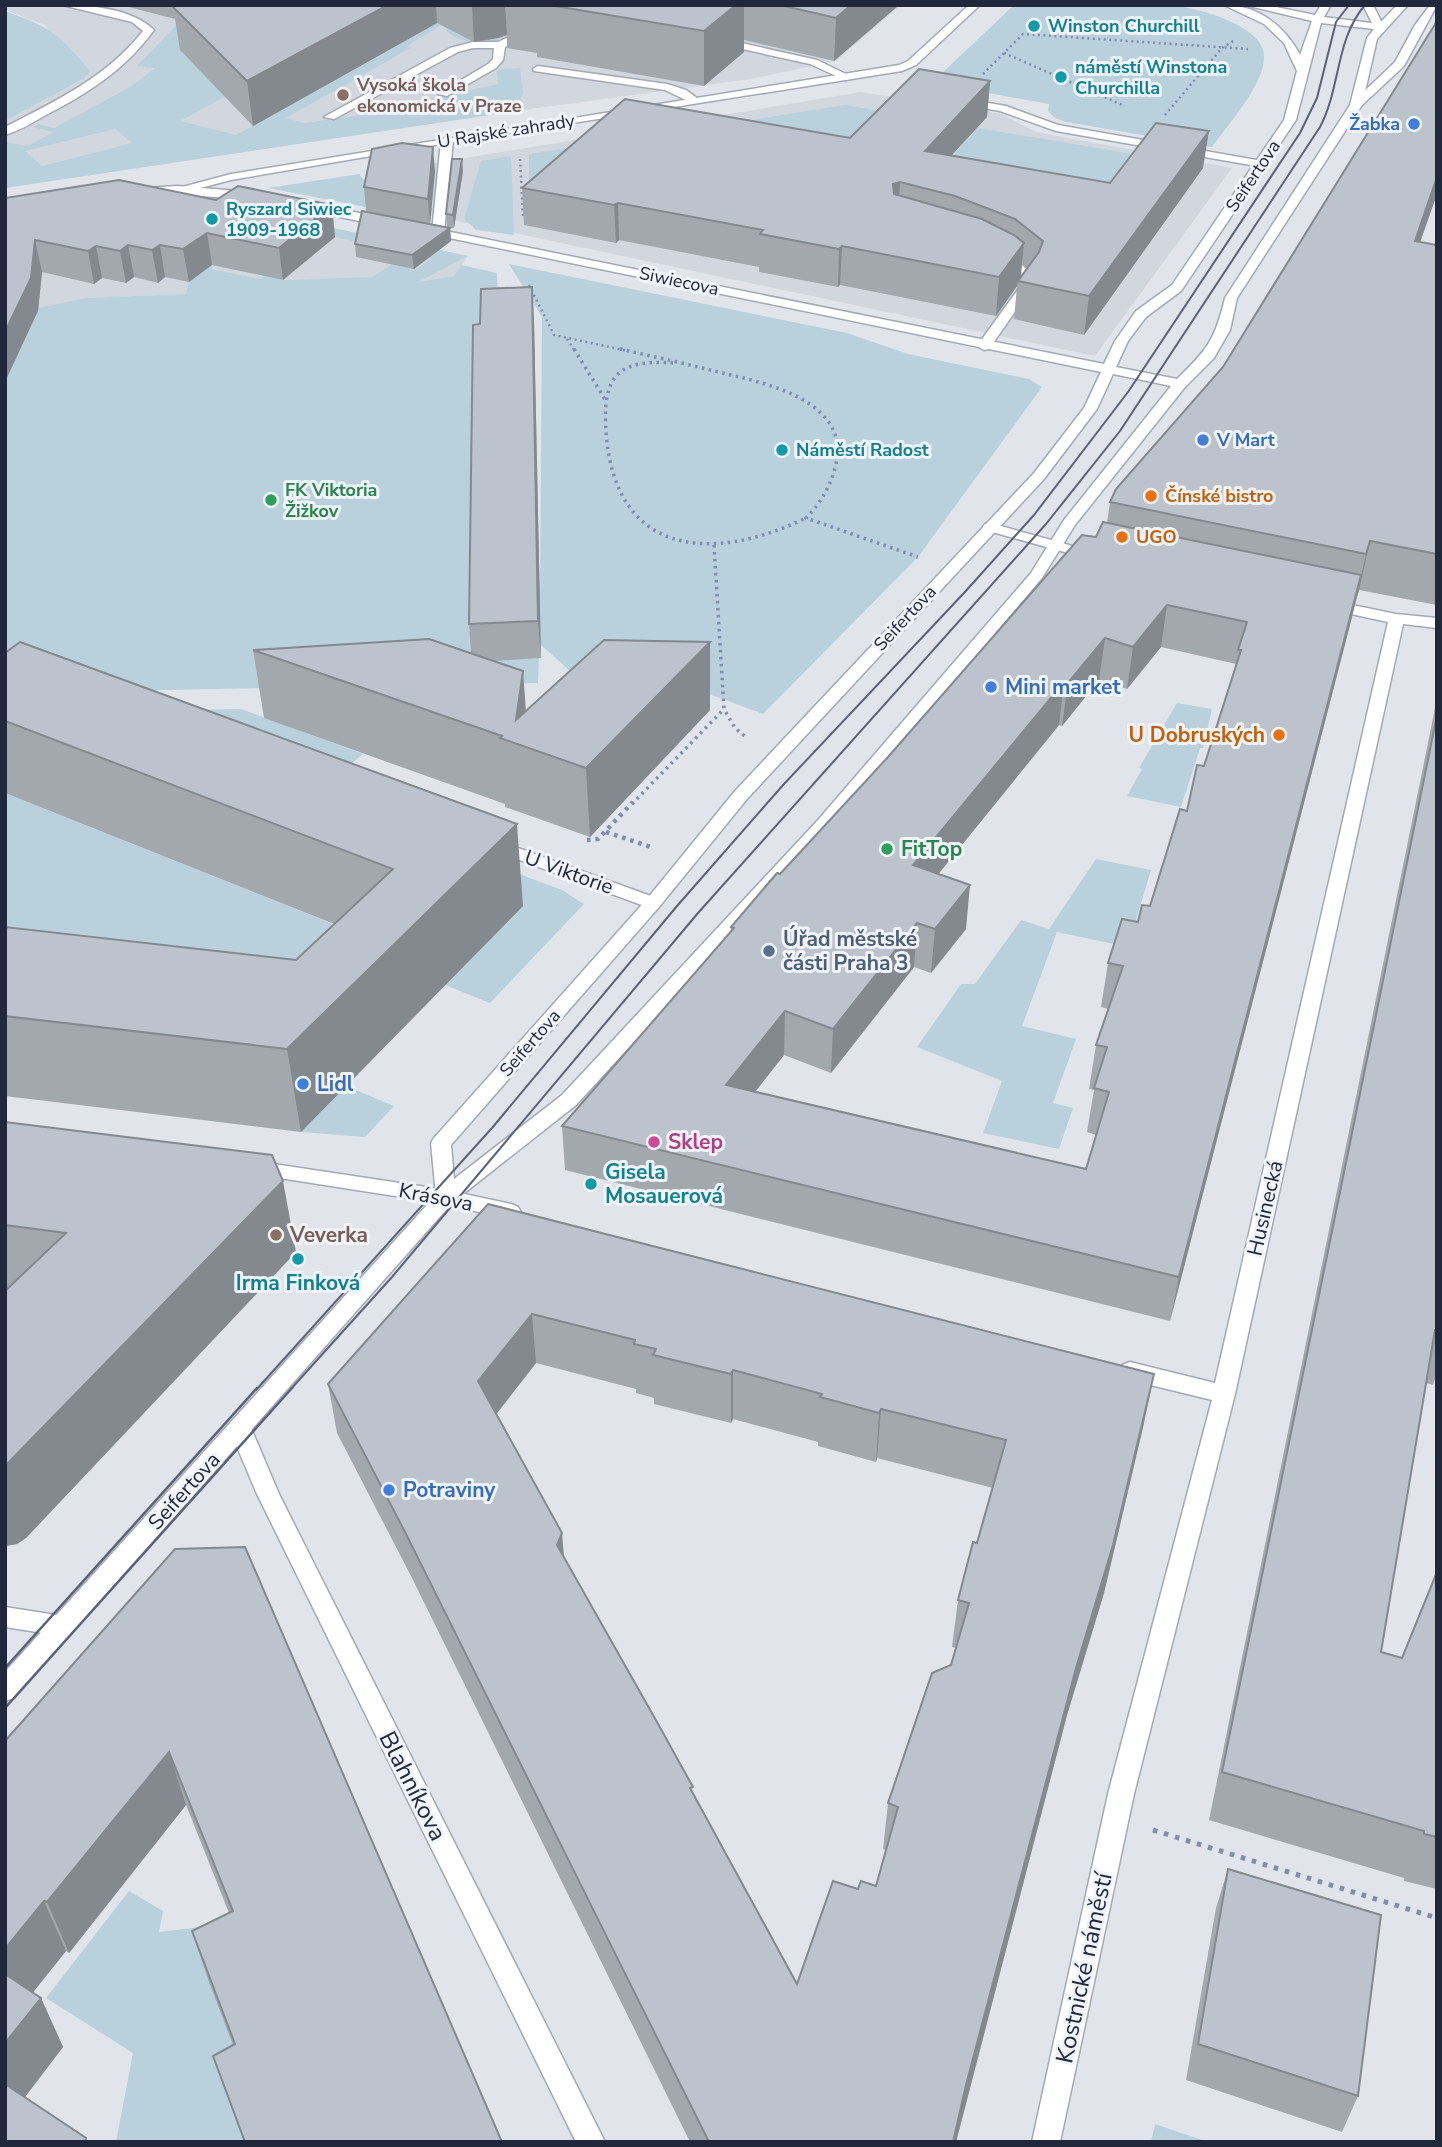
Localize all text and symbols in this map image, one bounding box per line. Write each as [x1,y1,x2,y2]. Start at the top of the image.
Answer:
place label: Winston Churchill [1048,14,1200,38]
marker: Winston Churchill [1026,18,1042,34]
place label: náměstí Winstona Churchilla [1075,55,1227,100]
marker: náměstí Winstona Churchilla [1053,69,1069,85]
place label: Vysoká škola ekonomická v Praze [356,73,522,118]
marker: Vysoká škola ekonomická v Praze [335,87,351,103]
street label: U Rajské zahrady [436,108,577,154]
place label: Žabka [1349,112,1400,136]
marker: Žabka [1406,116,1422,132]
street label: Seifertova [1220,135,1286,217]
place label: Ryszard Siwiec 1909-1968 [226,197,352,242]
marker: Ryszard Siwiec 1909-1968 [204,211,220,227]
street label: Siwiecova [637,261,721,301]
place label: V Mart [1216,428,1275,452]
marker: V Mart [1195,432,1211,448]
place label: Náměstí Radost [796,438,929,462]
marker: Náměstí Radost [774,442,790,458]
place label: FK Viktoria Žižkov [285,478,377,523]
place label: Čínské bistro [1165,484,1274,508]
marker: Čínské bistro [1143,488,1159,504]
marker: FK Viktoria Žižkov [263,492,279,508]
place label: UGO [1136,525,1177,549]
marker: UGO [1114,529,1130,545]
street label: Seifertova [868,580,942,656]
place label: Mini market [1005,673,1121,701]
marker: Mini market [983,679,999,695]
place label: U Dobruských [1129,721,1265,749]
marker: U Dobruských [1271,727,1287,743]
place label: FitTop [901,835,962,863]
marker: FitTop [879,841,895,857]
street label: U Viktorie [521,843,617,901]
place label: Úřad městské části Praha 3 [783,925,917,977]
marker: Úřad městské části Praha 3 [761,943,777,959]
street label: Seifertova [494,1004,566,1082]
place label: Lidl [317,1070,354,1098]
marker: Lidl [295,1076,311,1092]
place label: Sklep [668,1128,723,1156]
marker: Sklep [646,1134,662,1150]
place label: Gisela Mosauerová [605,1158,723,1210]
street label: Husinecká [1240,1158,1290,1258]
street label: Krásova [397,1176,475,1218]
marker: Gisela Mosauerová [583,1176,599,1192]
place label: Veverka [289,1221,368,1249]
marker: Veverka [268,1227,284,1243]
marker: Irma Finková [290,1251,306,1267]
place label: Irma Finková [236,1269,360,1297]
street label: Seifertova [142,1446,226,1536]
place label: Potraviny [403,1476,496,1504]
marker: Potraviny [381,1482,397,1498]
street label: Blahníkova [372,1726,454,1846]
street label: Kostnické náměstí [1048,1868,1120,2066]

